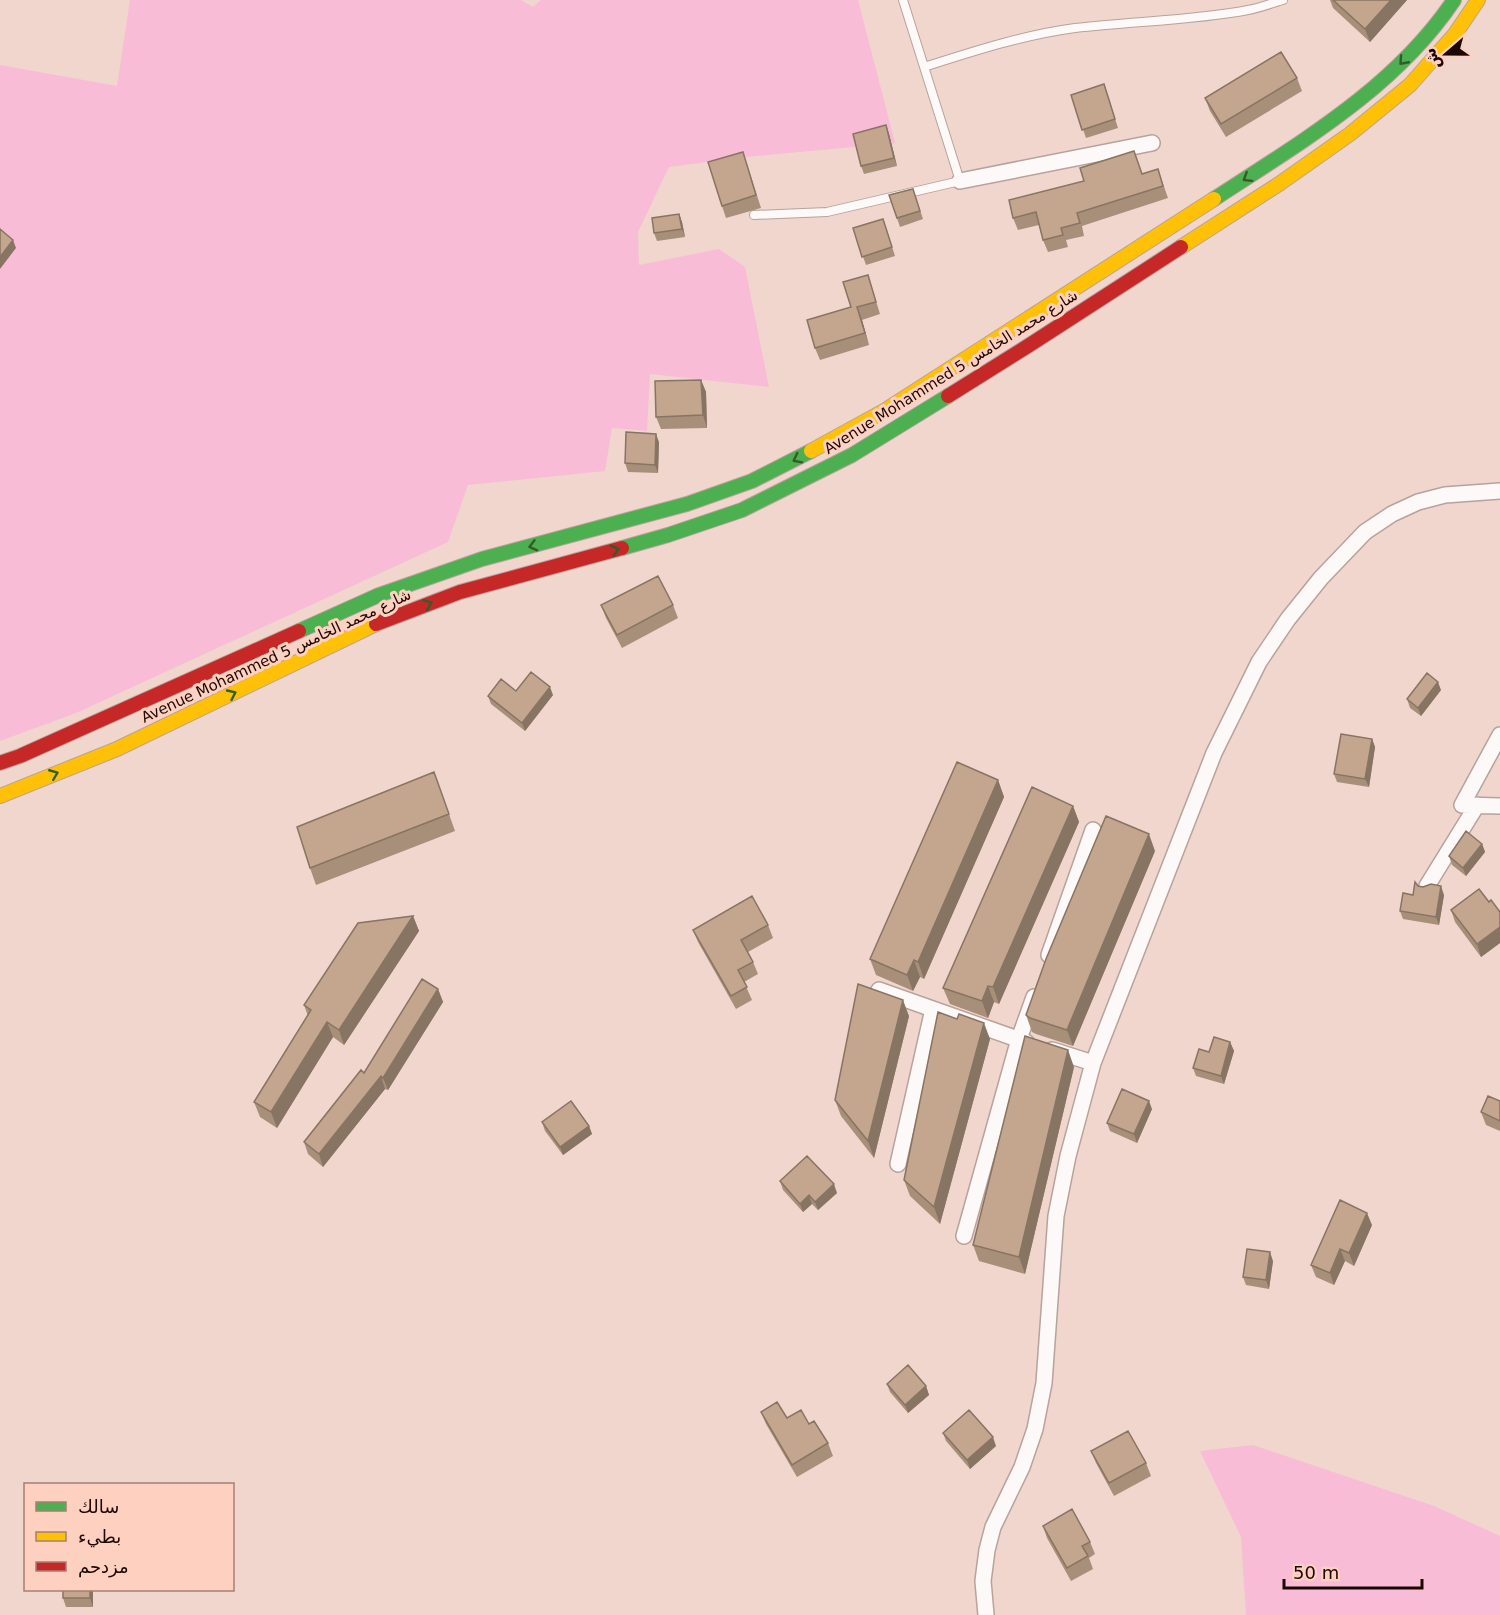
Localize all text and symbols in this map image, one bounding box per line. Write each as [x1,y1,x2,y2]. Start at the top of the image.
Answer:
north arrow [1416,24,1476,84]
text: ش [1420,45,1445,73]
one-way arrow [1399,54,1410,65]
one-way arrow [1243,170,1253,182]
street label: Avenue Mohammed 5 شارع محمد الخامس [821,286,1081,458]
one-way arrow [793,452,804,463]
one-way arrow [528,538,538,551]
one-way arrow [610,544,620,557]
street label: Avenue Mohammed 5 شارع محمد الخامس [138,585,414,727]
one-way arrow [422,598,433,611]
one-way arrow [226,690,237,702]
one-way arrow [48,769,59,781]
legend [24,1483,234,1591]
text: سالك [78,1496,119,1517]
text: بطيء [78,1526,121,1548]
scale bar [1284,1552,1422,1590]
text: مزدحم [78,1556,129,1578]
text: 50 m [1293,1562,1339,1583]

